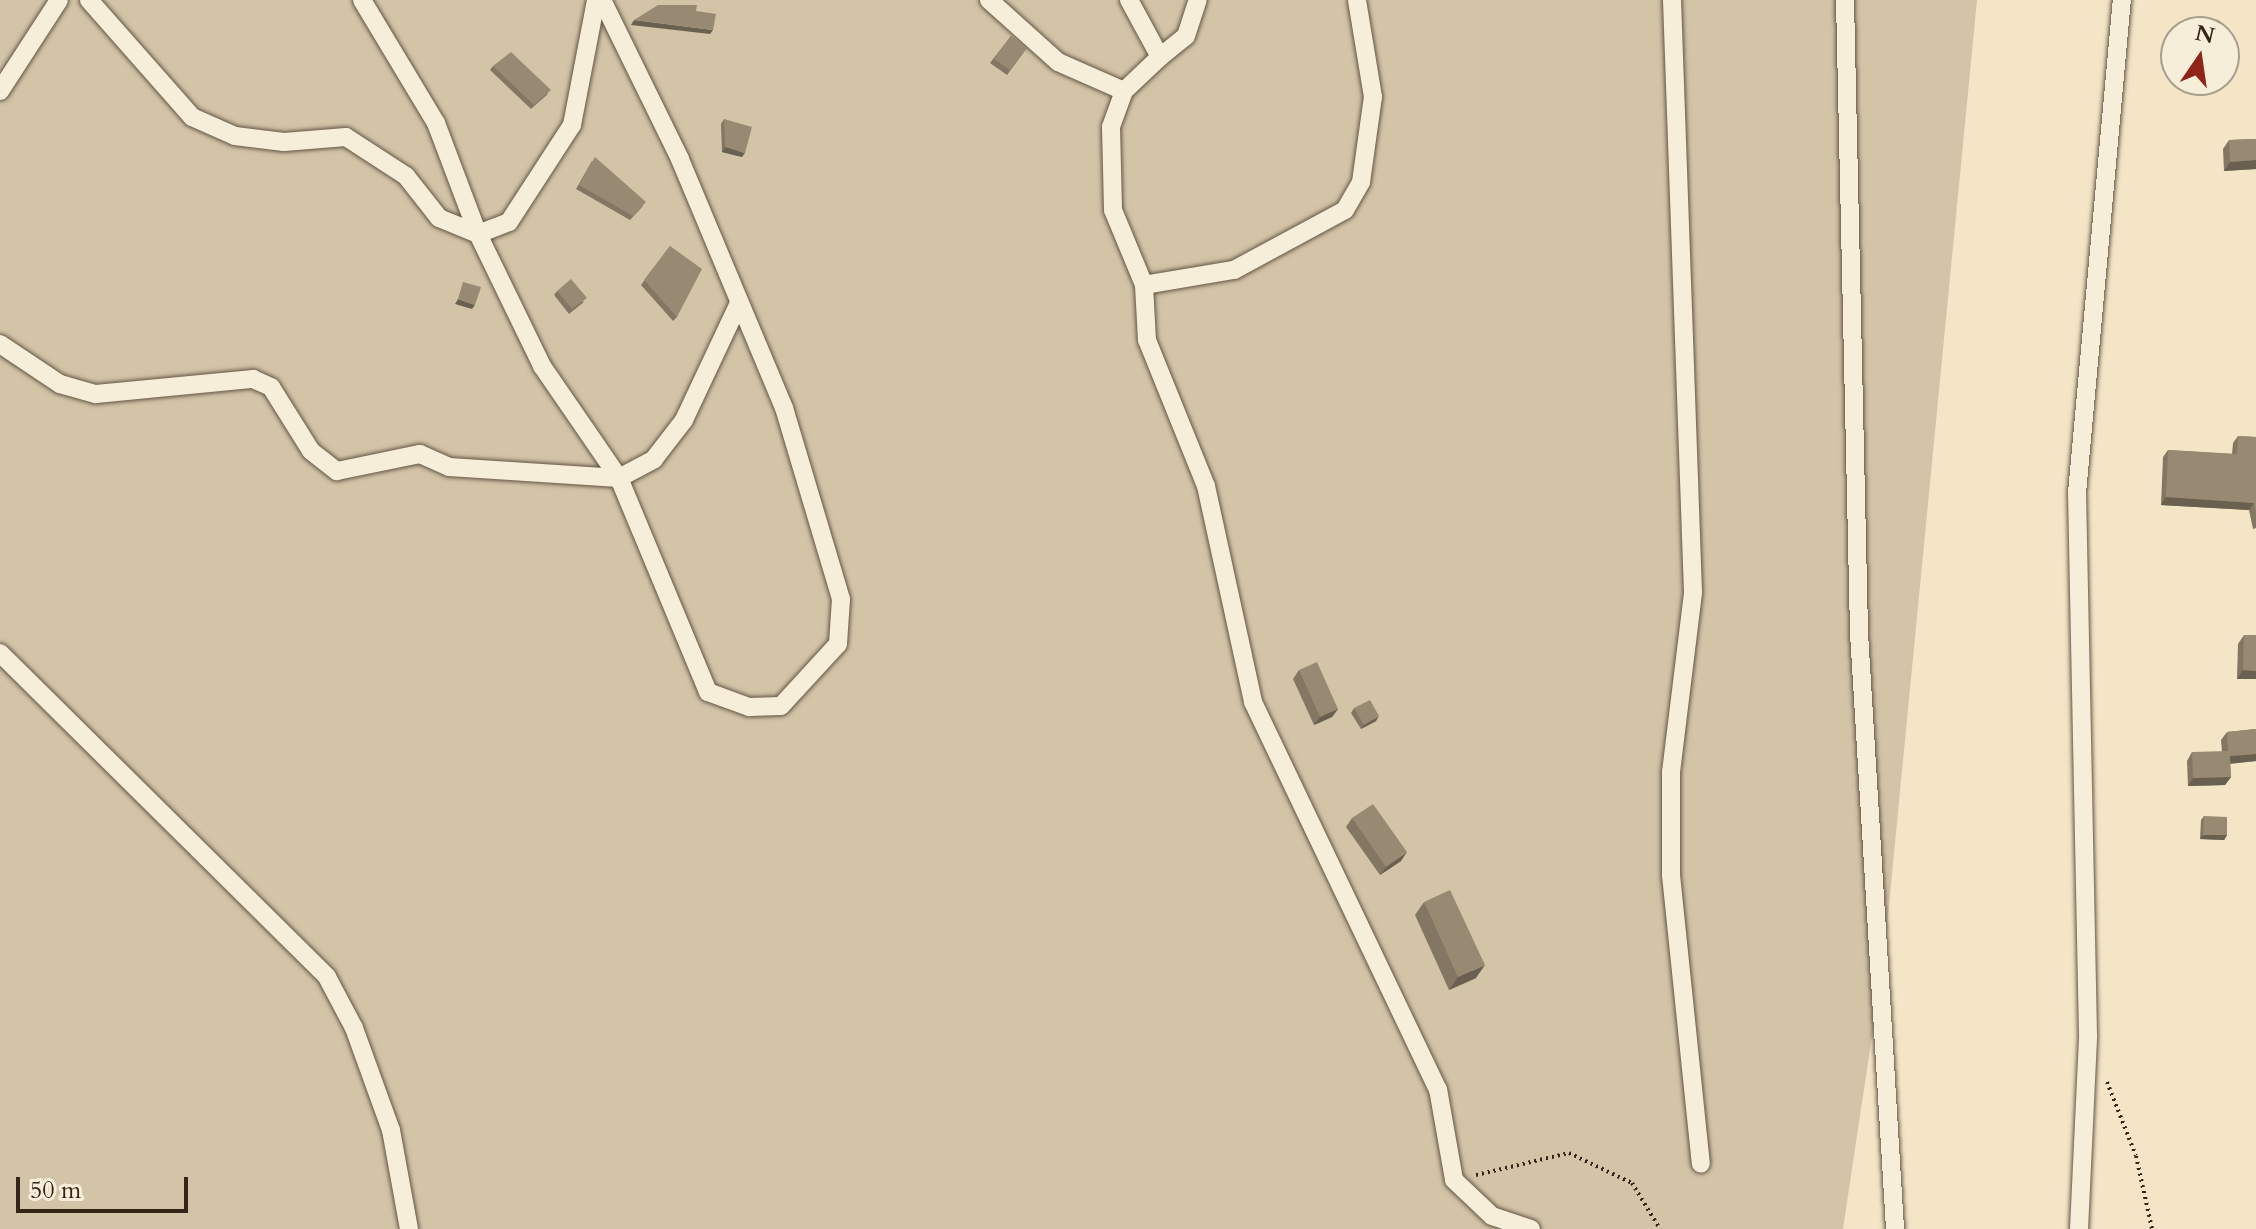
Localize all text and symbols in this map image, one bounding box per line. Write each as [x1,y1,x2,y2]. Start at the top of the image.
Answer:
north arrow [2160,16,2240,96]
text: N [2192,18,2218,51]
scale bar [20,1161,192,1211]
text: 50 m [30,1174,81,1207]

